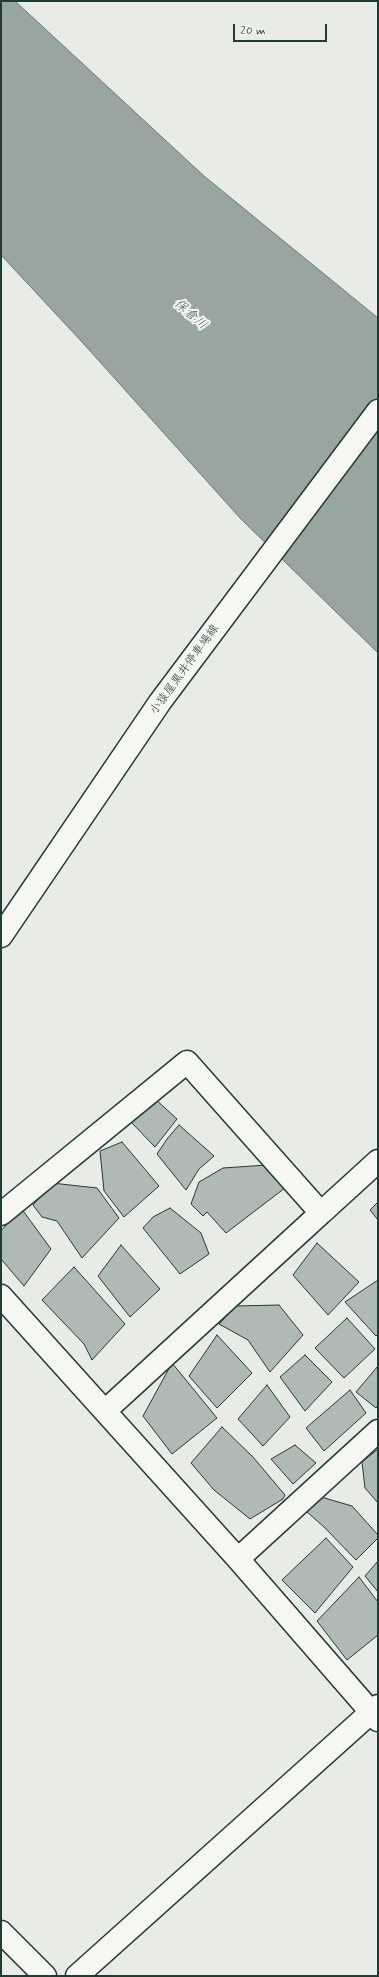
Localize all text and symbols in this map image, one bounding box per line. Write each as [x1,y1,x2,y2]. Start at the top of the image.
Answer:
scale bar [235,16,329,42]
text: 20 m [240,23,266,39]
water label: 保倉川 [170,296,210,334]
street label: 小猿屋黒井停車場線 [147,622,223,718]

